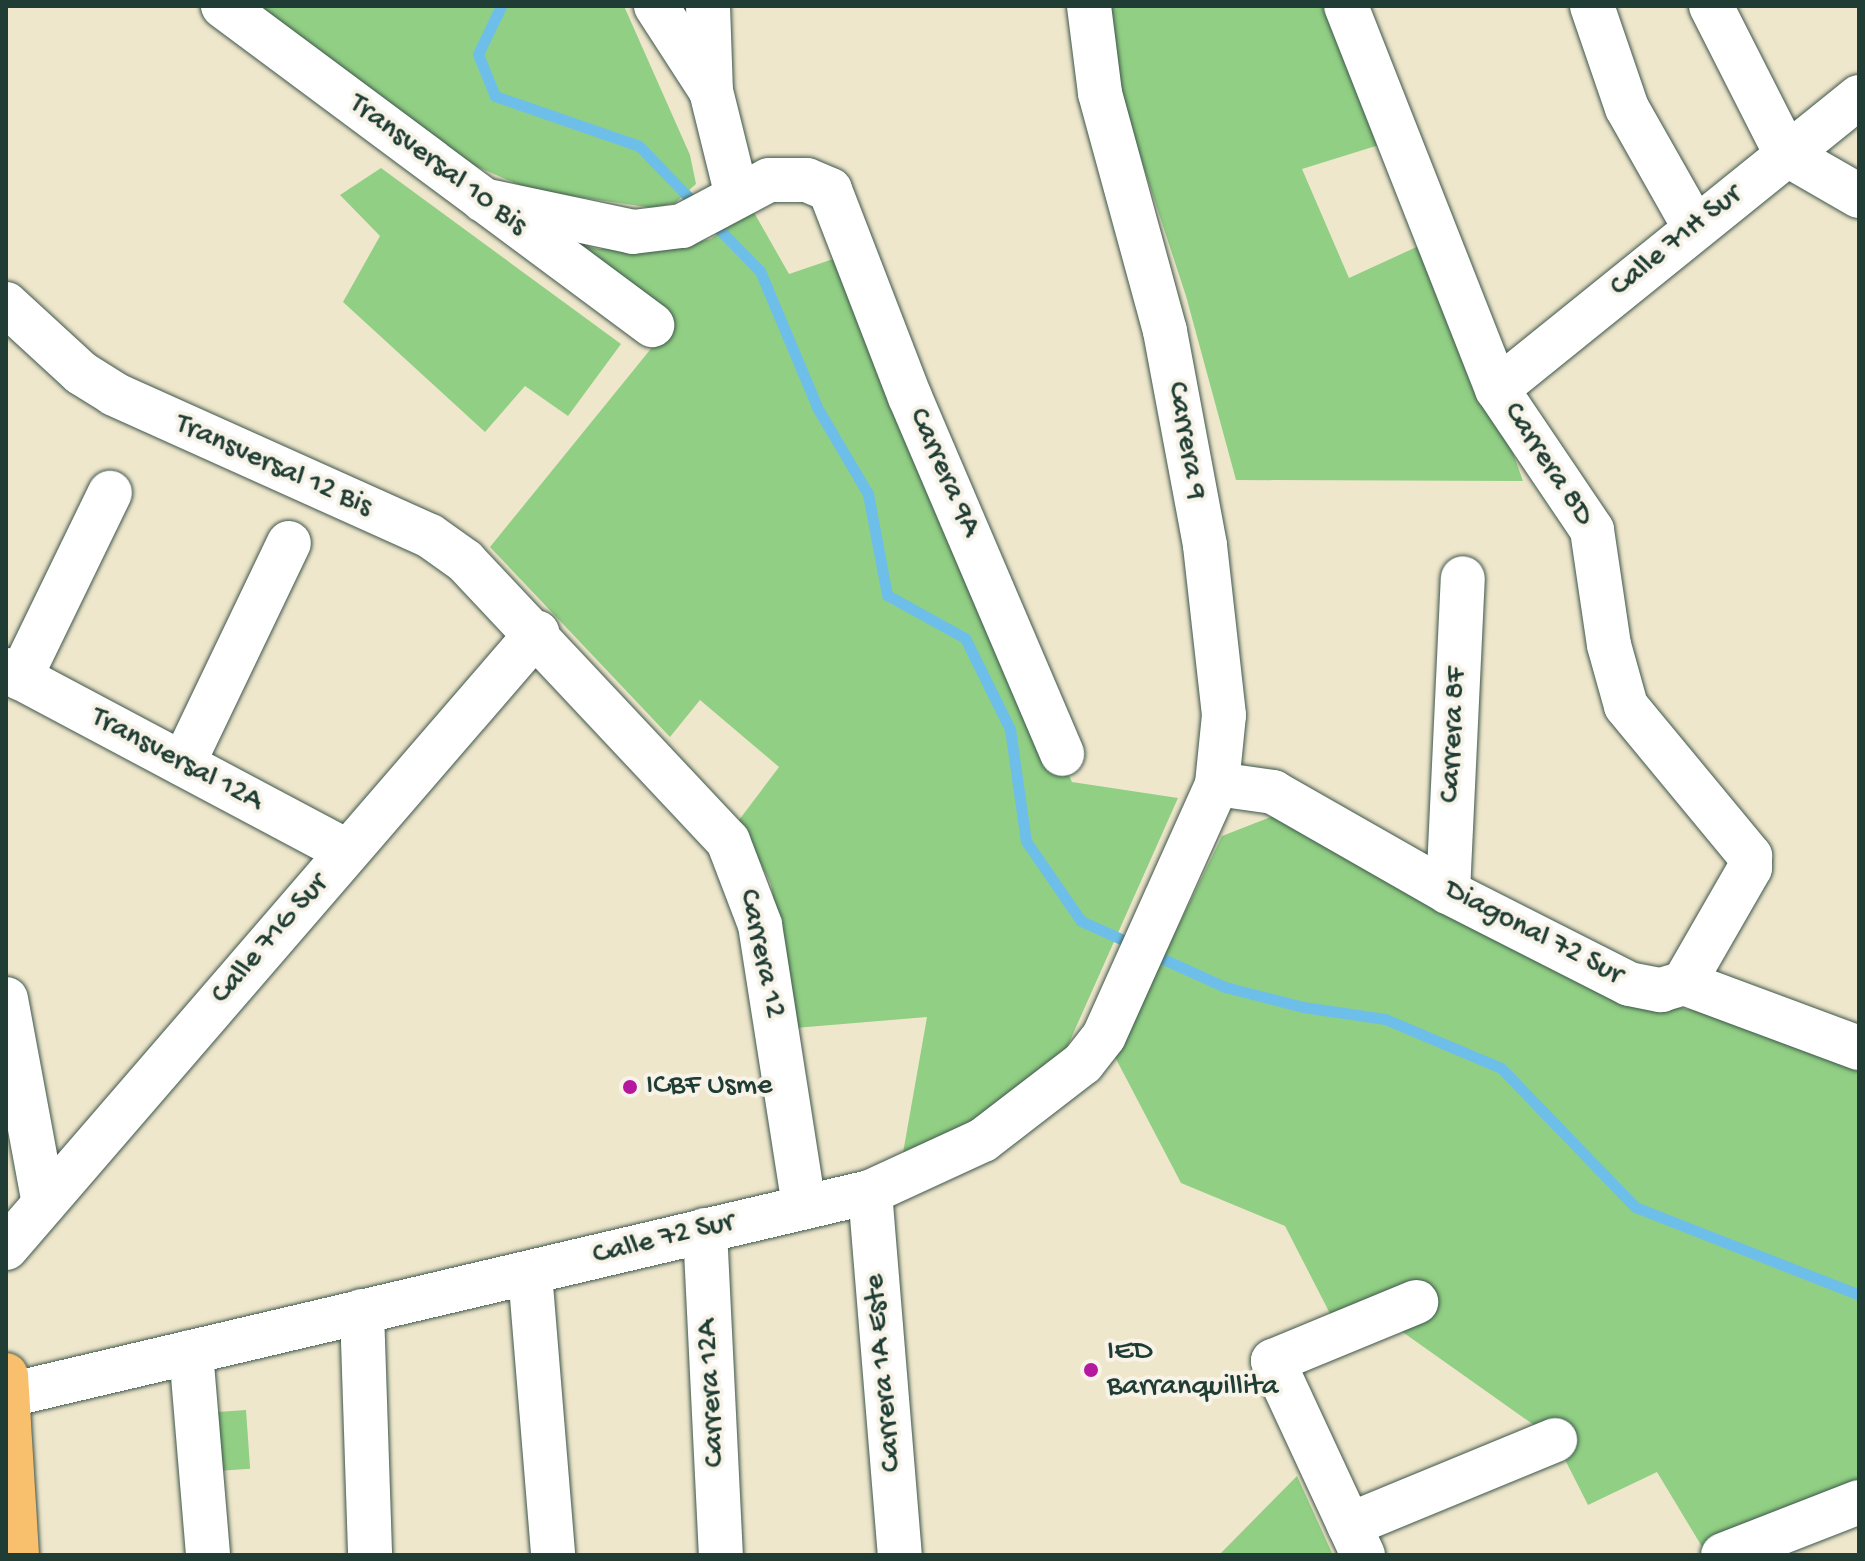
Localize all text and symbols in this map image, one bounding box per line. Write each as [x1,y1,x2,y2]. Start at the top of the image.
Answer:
street label: Transversal 10 Bis [341,87,533,245]
street label: Calle 71H Sur [1604,178,1750,306]
street label: Carrera 9 [1157,379,1213,503]
street label: Carrera 8D [1494,396,1600,534]
street label: Carrera 9A [899,403,987,543]
street label: Transversal 12 Bis [169,408,377,526]
street label: Carrera 8F [1433,666,1477,804]
street label: Transversal 12A [84,701,268,821]
street label: Calle 71G Sur [205,867,337,1013]
street label: Diagonal 72 Sur [1438,873,1628,995]
street label: Carrera 12 [729,886,791,1022]
place label: ICBF Usme [646,1069,772,1105]
marker: ICBF Usme [621,1078,639,1096]
street label: Calle 72 Sur [589,1205,739,1275]
street label: Carrera 1A Este [858,1273,912,1473]
street label: Carrera 12A [691,1318,735,1468]
place label: IED Barranquillita [1107,1335,1278,1406]
marker: IED Barranquillita [1082,1361,1100,1379]

